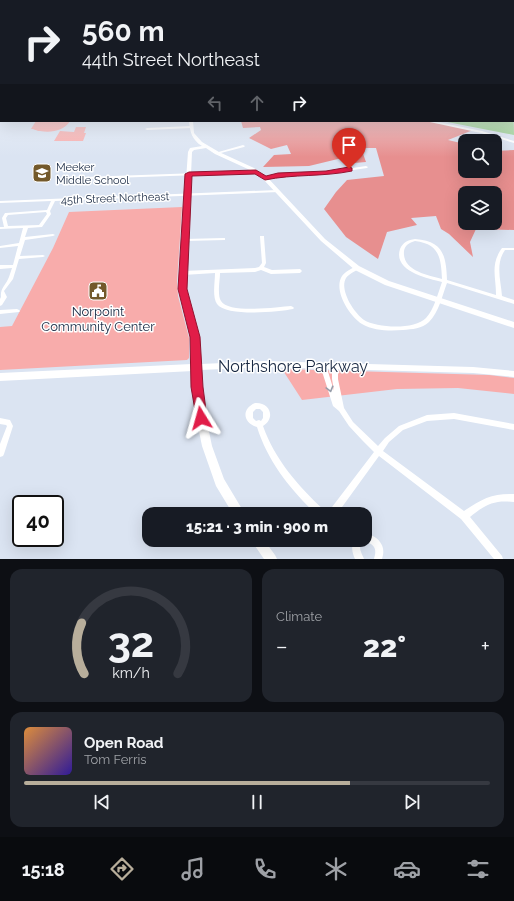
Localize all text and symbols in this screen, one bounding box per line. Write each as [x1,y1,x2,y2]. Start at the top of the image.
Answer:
text: 560 m [82,15,165,48]
icon: right [16,16,68,68]
text: 44th Street Northeast [82,49,260,70]
icon: left [204,92,226,114]
icon: ahead [246,92,268,114]
icon: right [288,92,310,114]
pin [332,128,366,169]
icon: arrive [338,134,360,156]
map controls [458,134,502,230]
button: search [458,134,502,178]
place label: Meeker Middle School [56,161,129,187]
school or university icon: Meeker Middle School [31,162,53,184]
button: layers [458,186,502,230]
street label: 45th Street Northeast [61,190,170,207]
public building icon: Norpoint Community Center [87,280,109,302]
place label: Norpoint Community Center [41,304,155,334]
street label: Northshore Parkway [218,357,368,376]
one-way arrow [325,386,333,392]
position arrow [180,397,222,439]
speed limit sign: 40 [12,495,64,547]
text: 15:21 · 3 min · 900 m [186,518,328,536]
text: Climate [276,609,322,624]
text: 32 [108,617,154,666]
text: 22° [363,629,406,664]
text: − [276,633,288,659]
text: + [481,633,490,659]
text: km/h [112,664,150,680]
text: Open Road [84,734,164,752]
text: Tom Ferris [84,752,147,767]
icon: previous [91,791,113,813]
icon: pause [246,791,268,813]
icon: next [401,791,423,813]
icon: directions [108,855,136,883]
icon: music [179,855,207,883]
icon: phone [251,855,279,883]
icon: climate [322,855,350,883]
icon: car [393,855,421,883]
icon: filters [464,855,492,883]
text: 15:18 [22,859,65,880]

